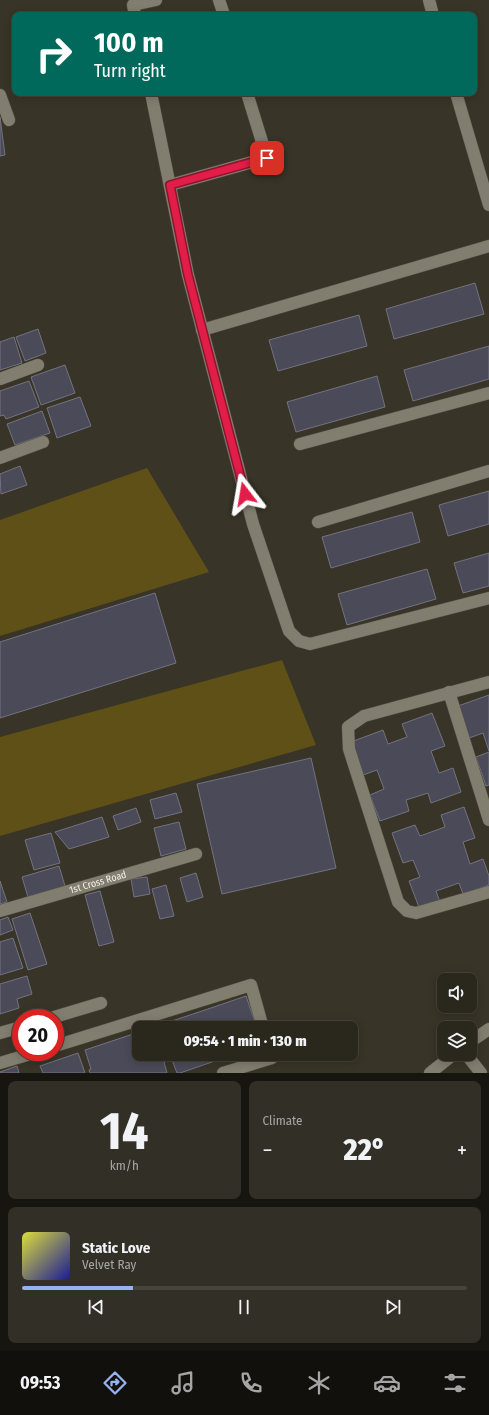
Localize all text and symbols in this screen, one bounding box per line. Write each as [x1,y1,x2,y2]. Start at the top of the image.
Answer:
text: 100 m [94,26,164,59]
icon: right [28,28,80,80]
text: Turn right [94,60,166,82]
pin [250,141,284,175]
icon: arrive [256,147,278,169]
position arrow [224,473,266,515]
street label: 1st Cross Road [68,869,128,896]
map controls [437,973,477,1061]
button: sound [437,973,477,1013]
speed limit sign: 20 [12,1009,64,1061]
button: layers [437,1021,477,1061]
text: 09:54 · 1 min · 130 m [183,1032,307,1050]
text: 14 [100,1100,149,1163]
text: Climate [263,1113,303,1128]
text: 22° [344,1132,386,1168]
text: − [263,1137,272,1164]
text: + [457,1137,467,1164]
text: km/h [110,1158,139,1173]
text: Static Love [82,1239,150,1257]
text: Velvet Ray [82,1257,136,1272]
icon: previous [85,1296,107,1318]
icon: pause [233,1296,255,1318]
icon: next [382,1296,404,1318]
icon: directions [101,1369,129,1397]
icon: music [169,1369,197,1397]
icon: phone [237,1369,265,1397]
icon: climate [305,1369,333,1397]
icon: car [373,1369,401,1397]
icon: filters [441,1369,469,1397]
text: 09:53 [20,1372,60,1394]

